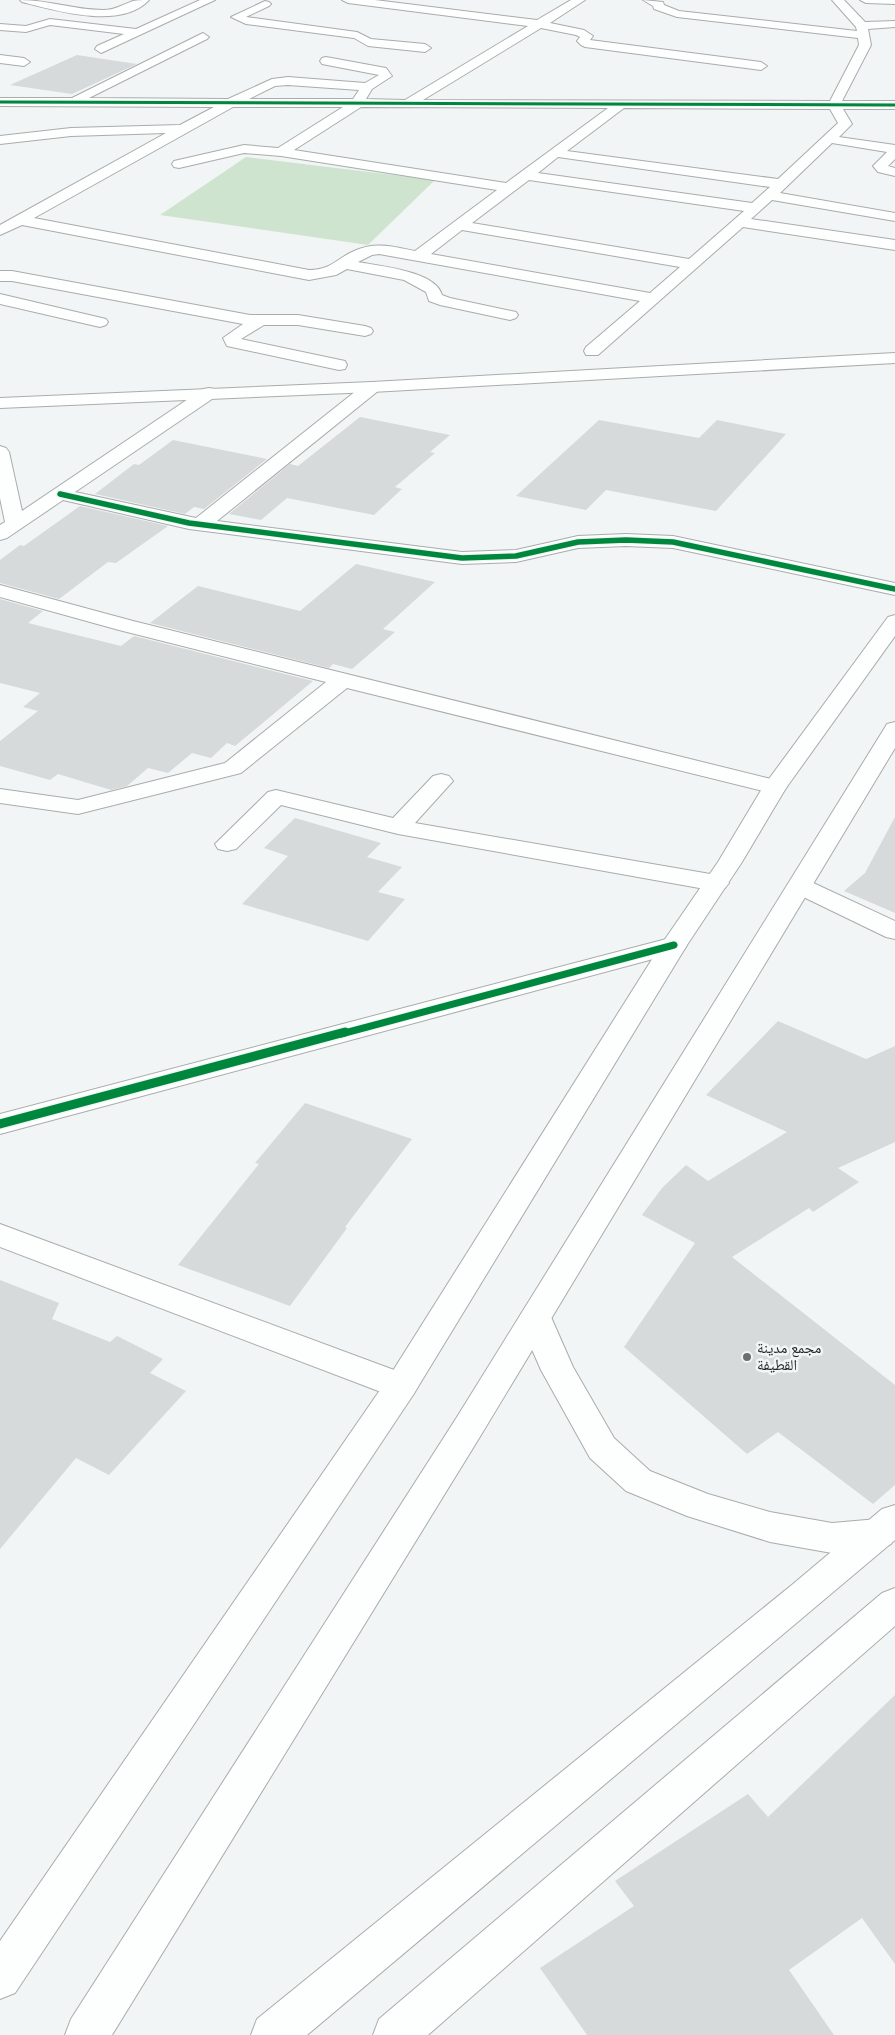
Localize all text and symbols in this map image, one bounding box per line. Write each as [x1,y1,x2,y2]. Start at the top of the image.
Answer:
place label: مجمع مدينة القطيفة [757,1338,821,1375]
marker: مجمع مدينة القطيفة [741,1351,753,1363]

